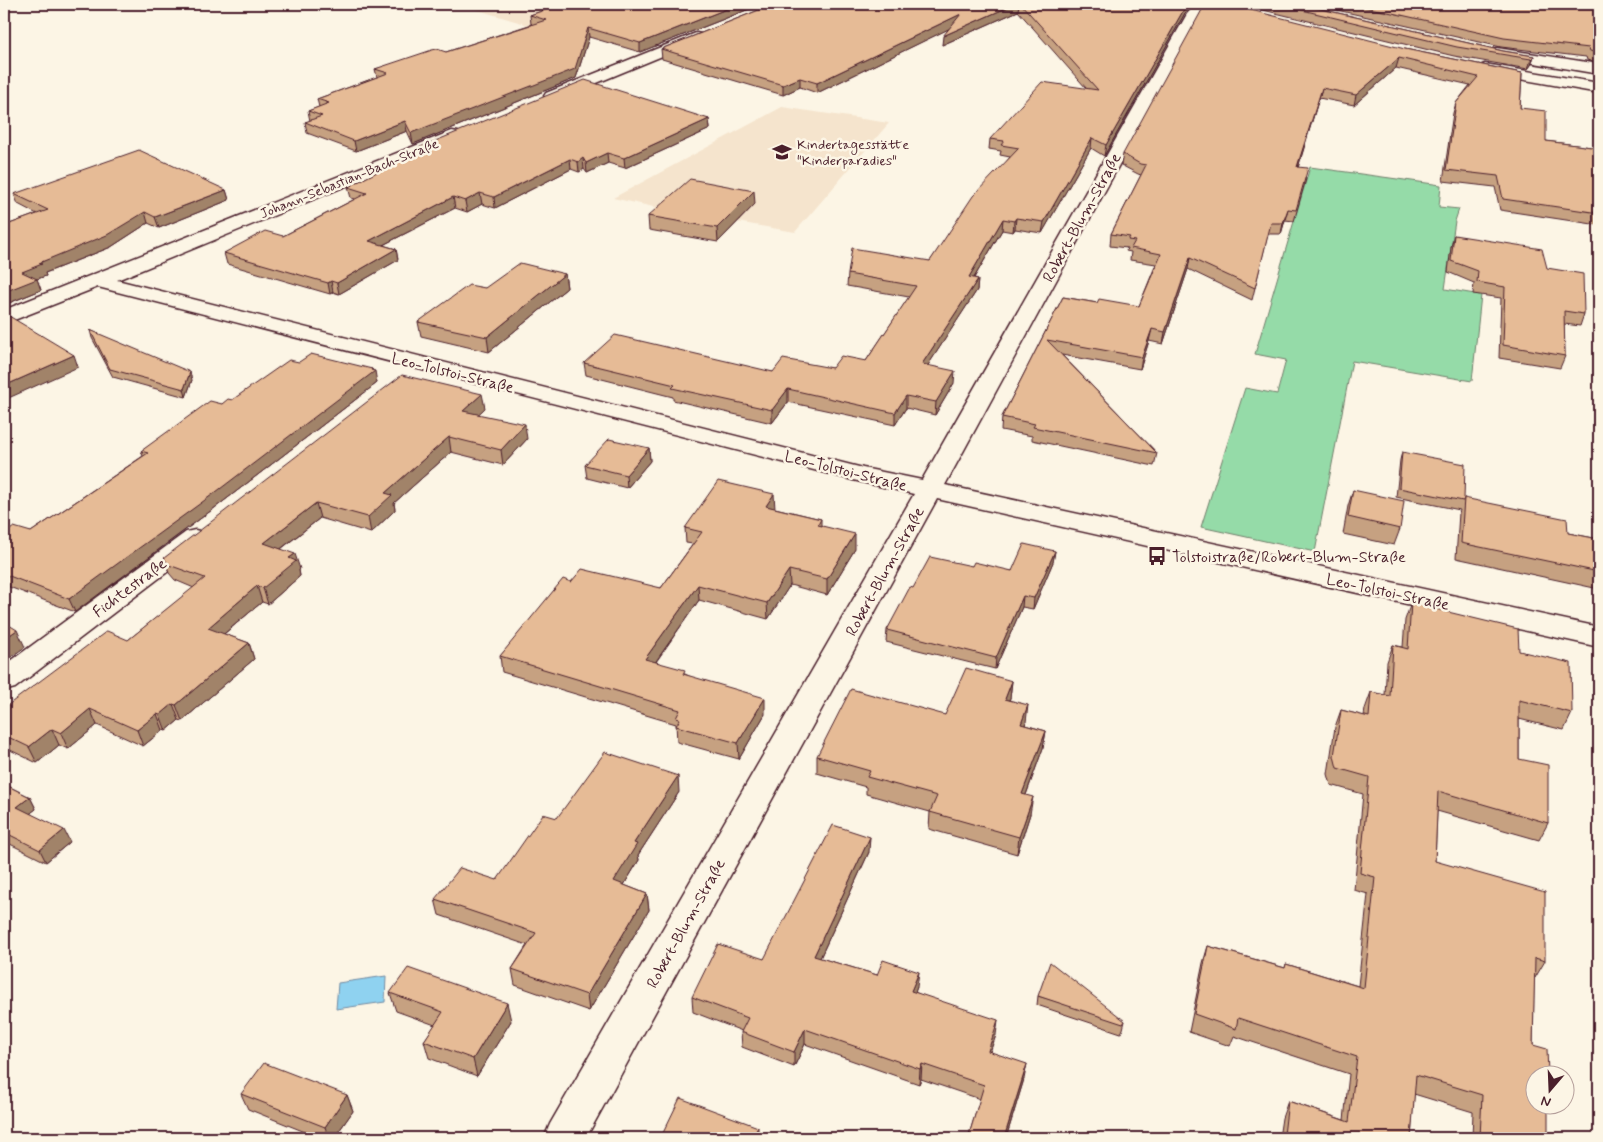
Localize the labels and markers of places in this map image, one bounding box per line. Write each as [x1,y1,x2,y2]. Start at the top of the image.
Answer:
place label: Kindertagesstätte "Kinderparadies" [797,136,909,170]
school or university icon: Kindertagesstätte "Kinderparadies" [771,141,793,163]
bus stop icon: Tolstoistraße/Robert-Blum-Straße [1146,545,1168,567]
place label: Tolstoistraße/Robert-Blum-Straße [1172,547,1406,568]

